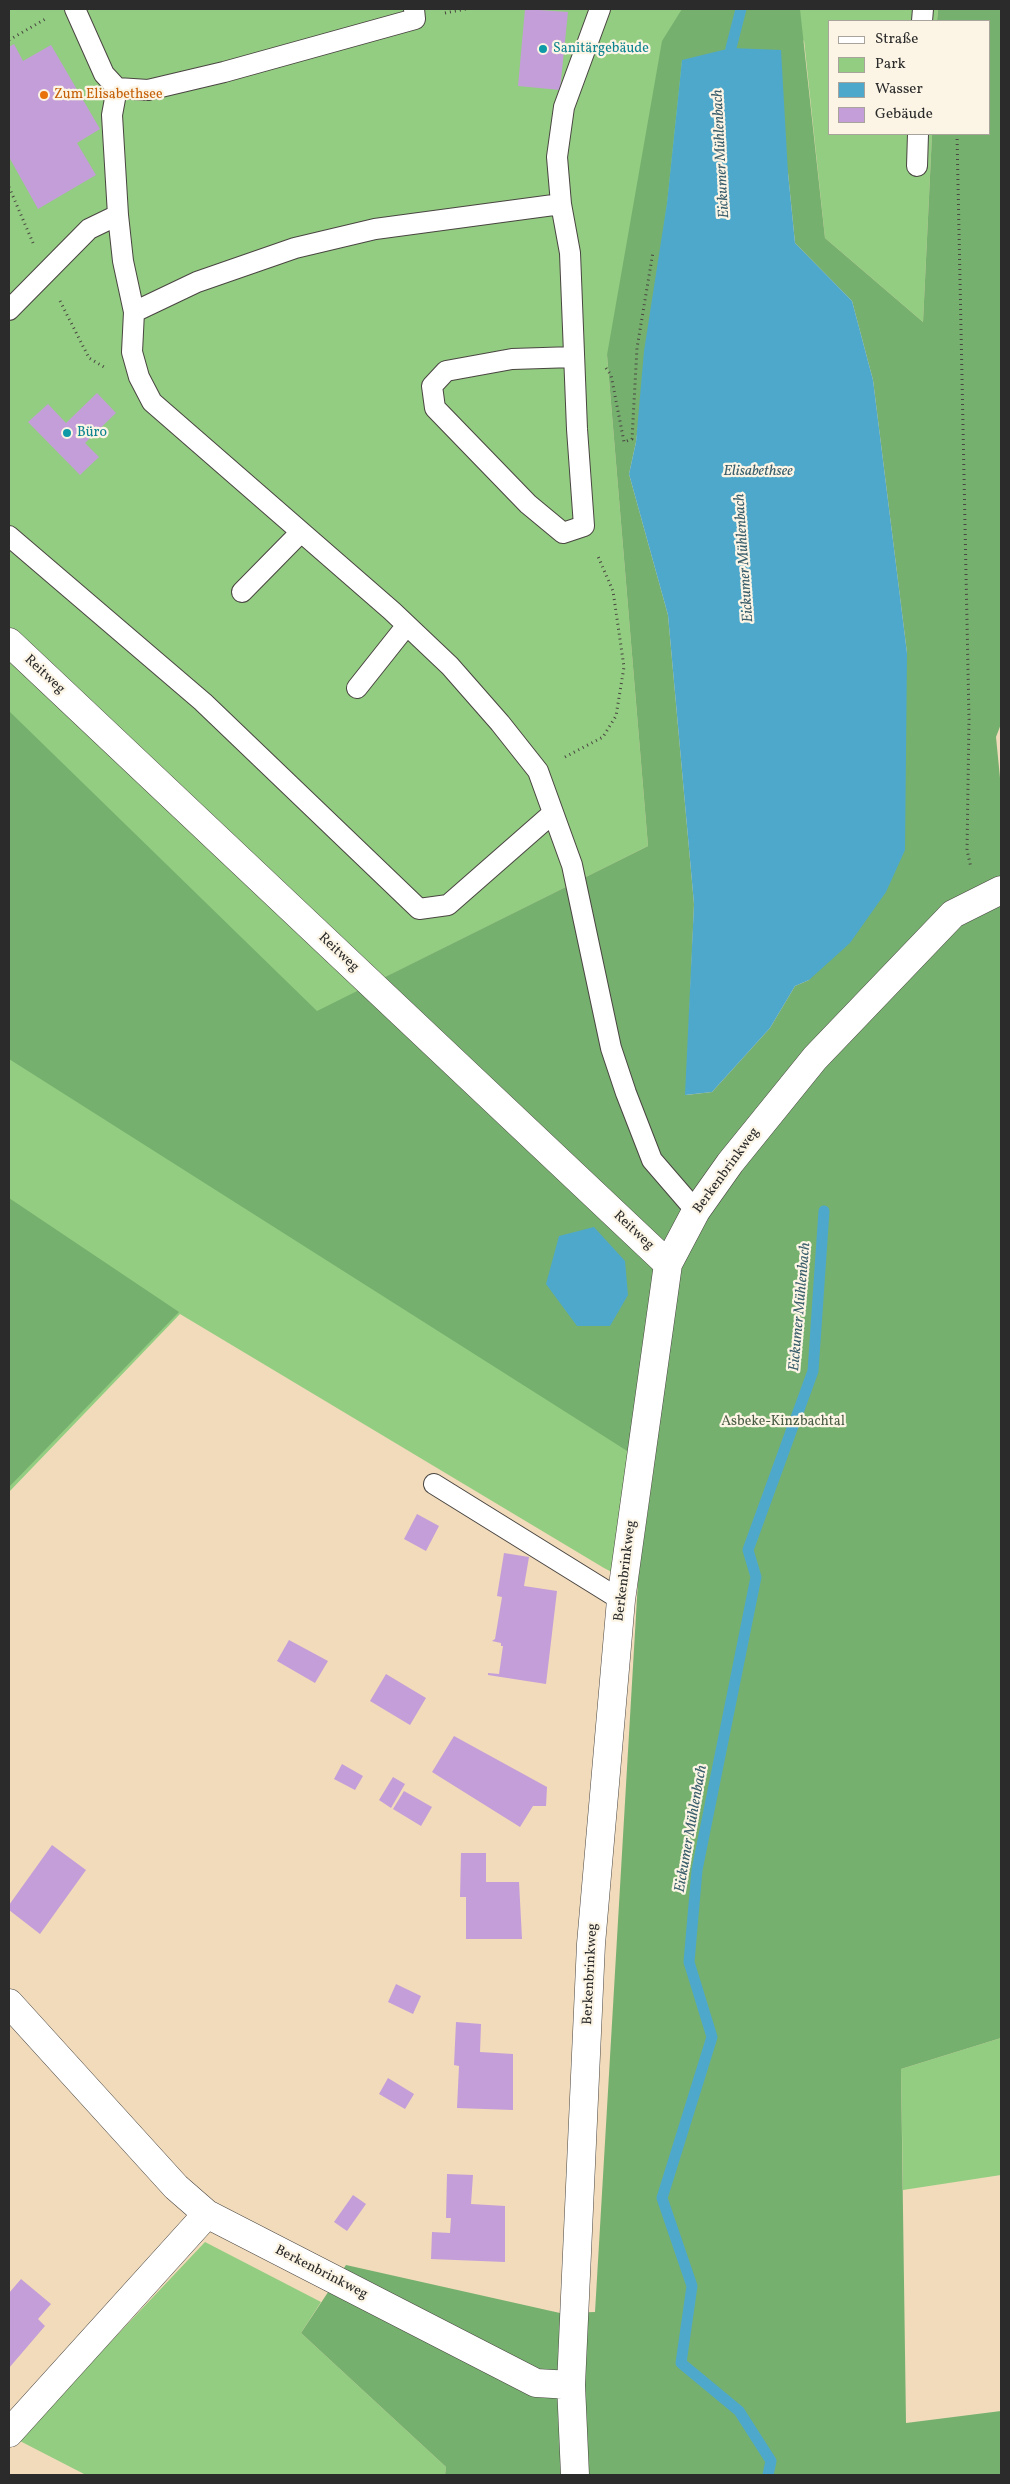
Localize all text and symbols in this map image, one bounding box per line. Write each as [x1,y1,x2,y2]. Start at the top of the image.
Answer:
legend [828,20,990,135]
text: Straße [875,29,918,50]
place label: Sanitärgebäude [553,41,649,57]
marker: Sanitärgebäude [537,43,549,55]
text: Park [875,54,906,75]
text: Wasser [875,79,923,100]
place label: Zum Elisabethsee [54,87,163,103]
marker: Zum Elisabethsee [38,89,50,101]
water label: Eickumer Mühlenbach [710,89,734,219]
text: Gebäude [875,104,933,125]
place label: Büro [77,425,107,441]
marker: Büro [61,427,73,439]
water label: Elisabethsee [723,463,793,481]
water label: Eickumer Mühlenbach [732,493,758,623]
street label: Reitweg [20,652,68,698]
street label: Reitweg [314,930,362,976]
street label: Berkenbrinkweg [690,1125,764,1217]
street label: Reitweg [609,1208,657,1254]
water label: Eickumer Mühlenbach [786,1242,816,1372]
park label: Asbeke-Kinzbachtal [721,1414,845,1430]
street label: Berkenbrinkweg [611,1519,641,1623]
water label: Eickumer Mühlenbach [672,1764,712,1894]
street label: Berkenbrinkweg [580,1923,602,2025]
street label: Berkenbrinkweg [272,2242,370,2304]

